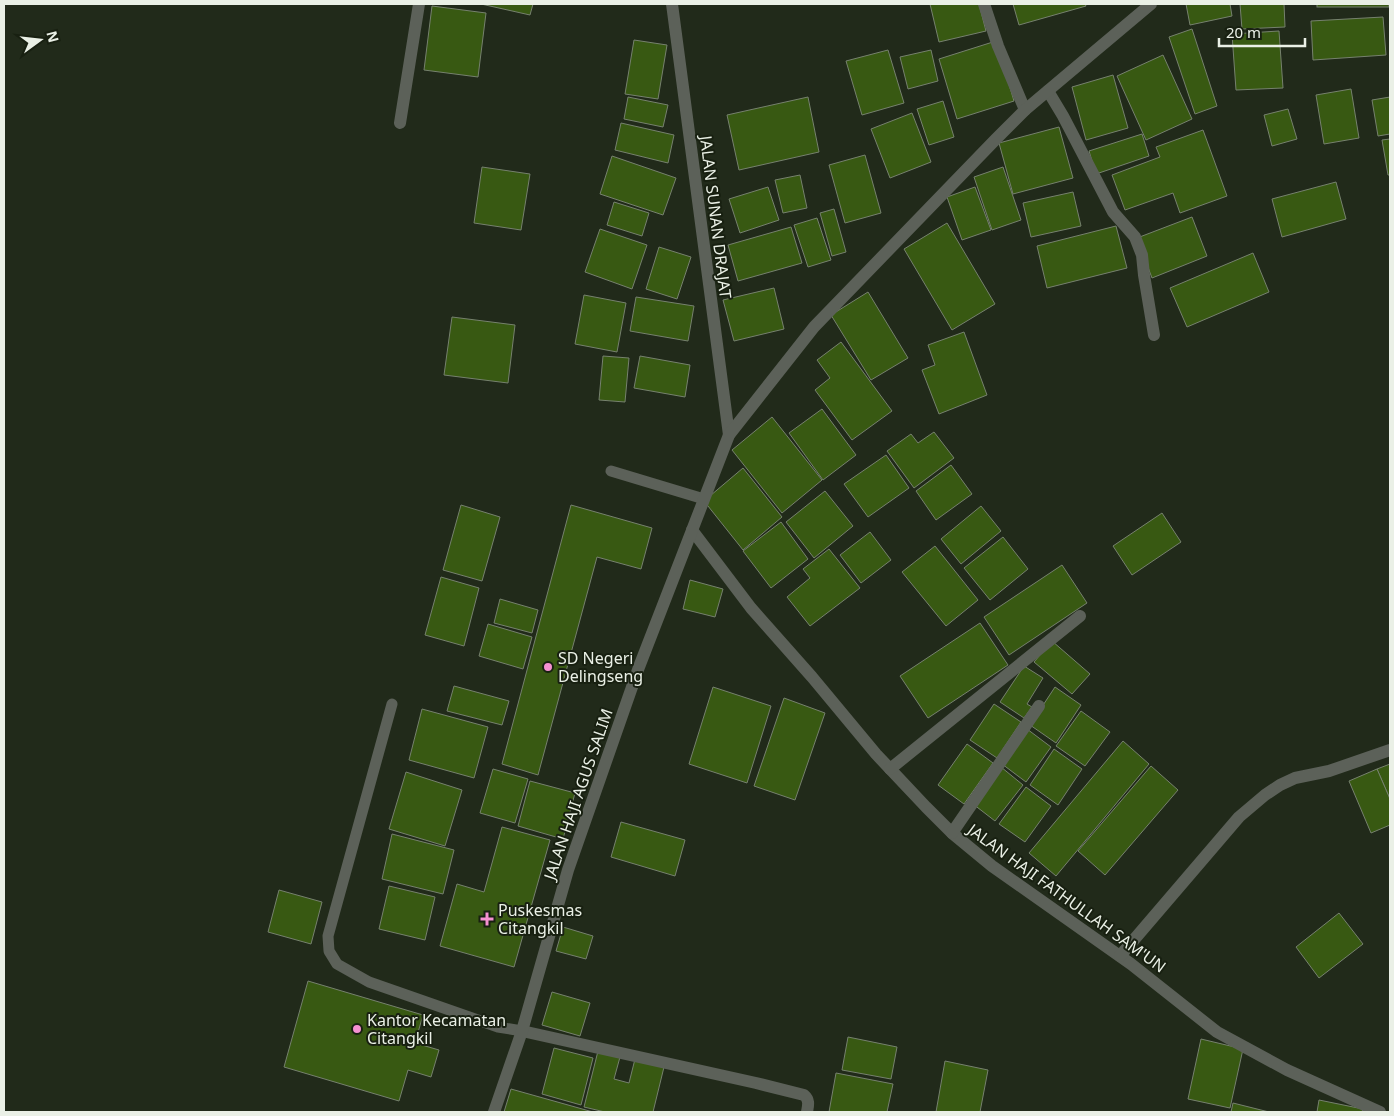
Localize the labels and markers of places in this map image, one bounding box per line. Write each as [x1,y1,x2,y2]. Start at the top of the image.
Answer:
place label: SD Negeri Delingseng [558,647,643,687]
marker: SD Negeri Delingseng [542,661,554,673]
place label: Puskesmas Citangkil [498,899,582,939]
marker: Puskesmas Citangkil [480,912,494,926]
place label: Kantor Kecamatan Citangkil [367,1009,506,1049]
marker: Kantor Kecamatan Citangkil [351,1023,363,1035]

